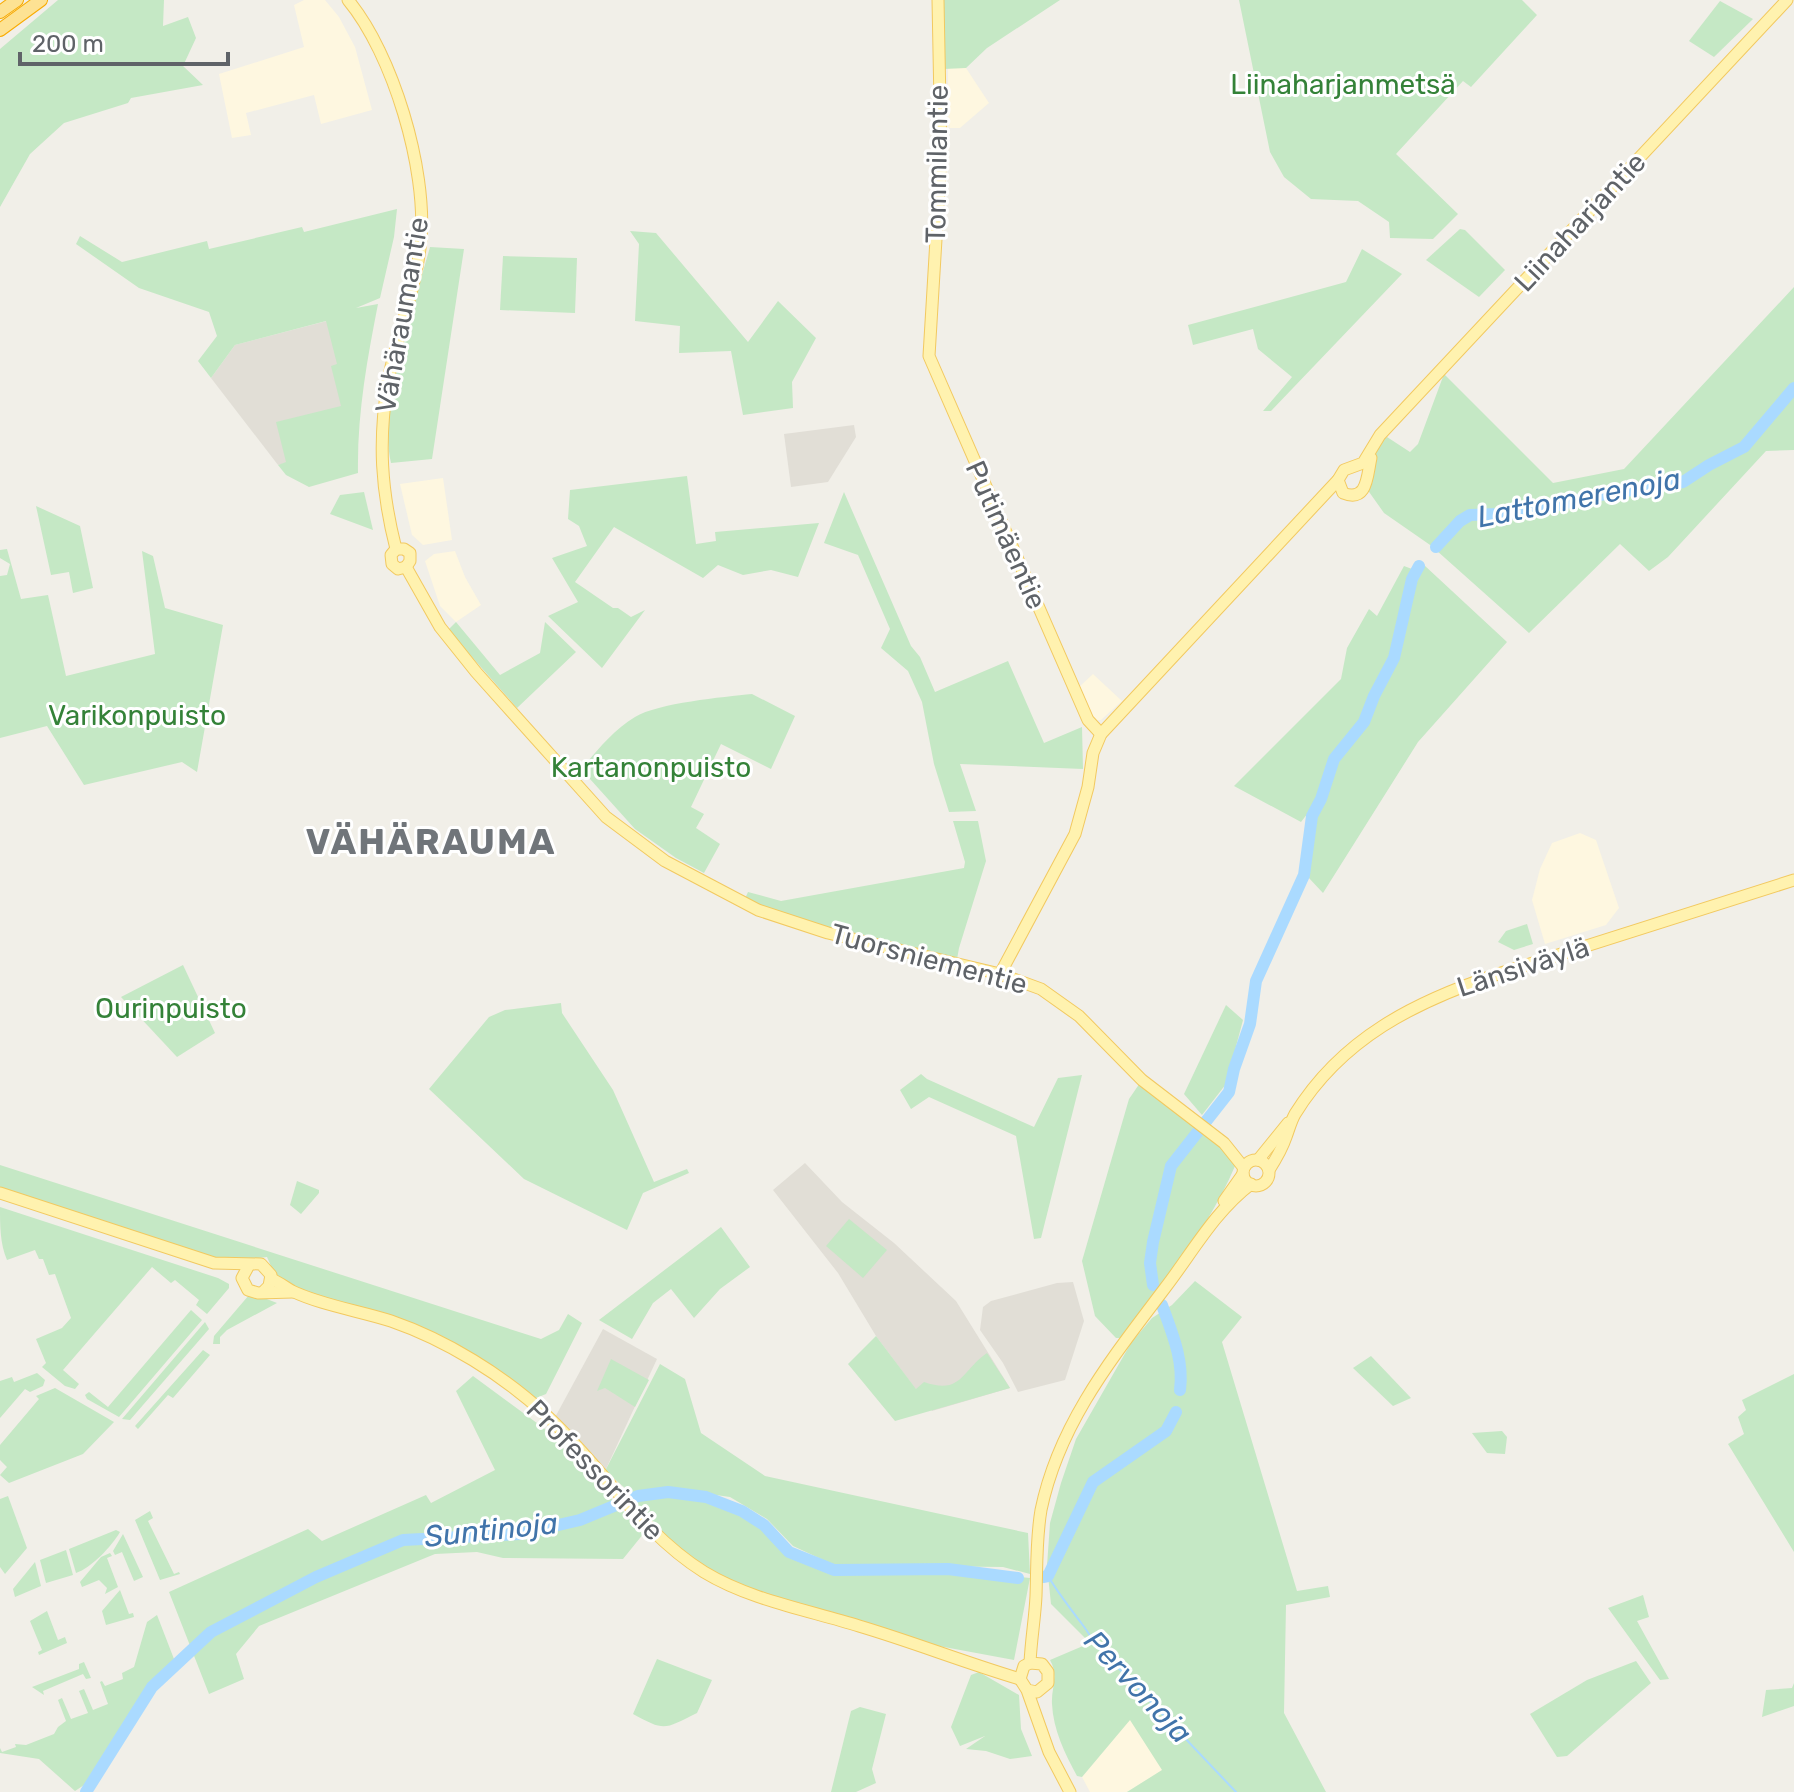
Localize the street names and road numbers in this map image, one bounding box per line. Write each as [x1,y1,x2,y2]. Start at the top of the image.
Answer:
street label: Tommilantie [919,84,955,244]
street label: Liinaharjantie [1507,146,1653,298]
street label: Vähäraumantie [369,215,435,415]
street label: Putimäentie [959,456,1053,614]
street label: Tuorsniementie [827,917,1031,1001]
street label: Länsiväylä [1453,930,1593,1004]
street label: Professorintie [520,1393,670,1547]

